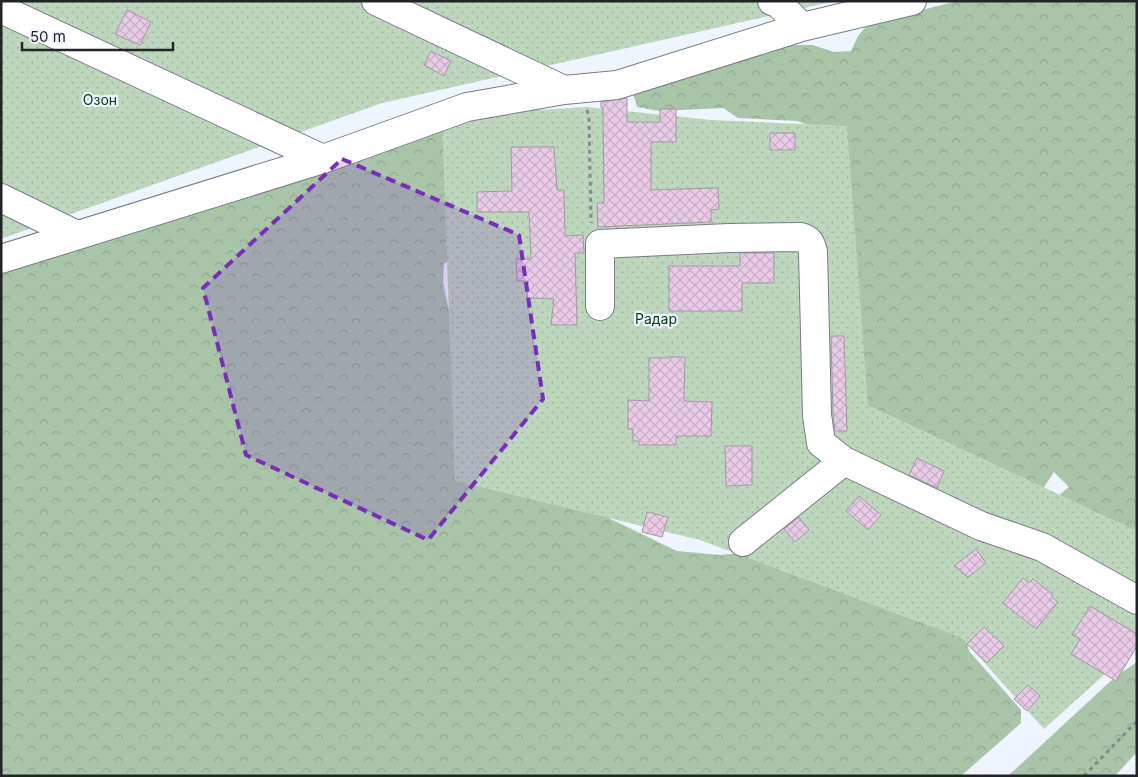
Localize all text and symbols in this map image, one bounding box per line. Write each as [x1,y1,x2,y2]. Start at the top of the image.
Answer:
scale bar [22,20,174,52]
text: 50 m [30,27,66,46]
park label: Озон [83,91,117,108]
park label: Радар [635,310,677,327]

